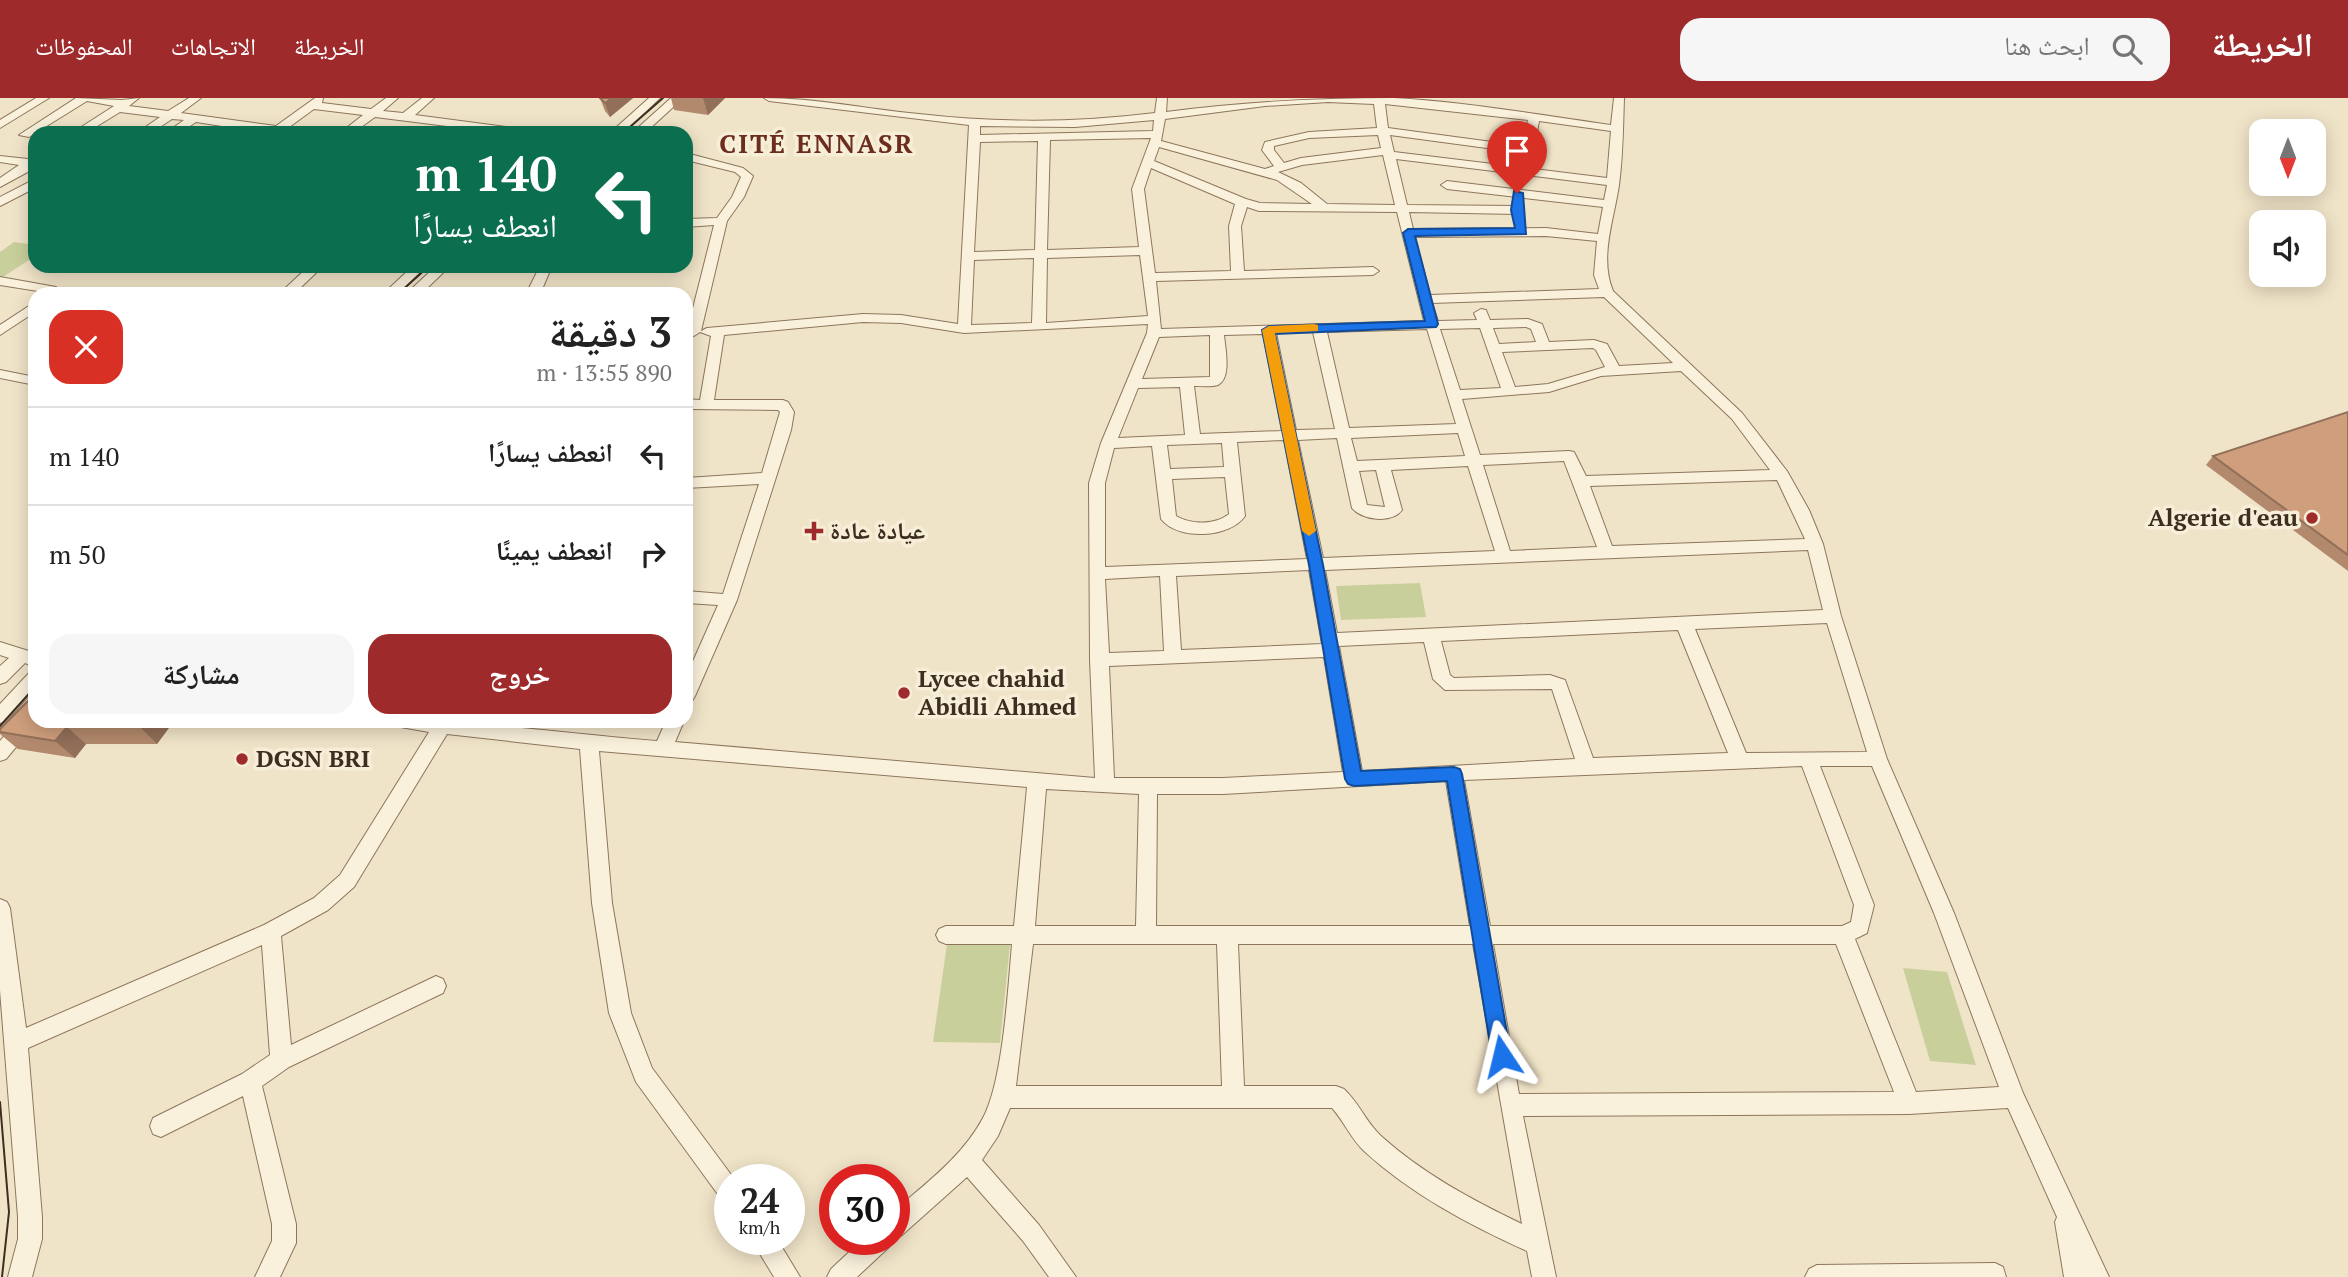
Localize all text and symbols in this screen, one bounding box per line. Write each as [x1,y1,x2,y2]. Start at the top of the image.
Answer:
search box [1680,18,2170,81]
text: الخريطة [2212,22,2313,65]
text: ابحث هنا [2004,28,2090,62]
text: المحفوظات [35,30,133,62]
text: الاتجاهات [171,30,256,62]
text: الخريطة [294,30,365,62]
icon: search [2108,30,2146,68]
north arrow [2249,119,2326,196]
map controls [2249,119,2326,287]
pin [1487,121,1547,193]
district label: CITÉ ENNASR [719,126,915,160]
icon: arrive [1498,132,1536,170]
text: 140 m [415,140,557,205]
icon: left [581,154,672,245]
text: انعطف يسارًا [413,204,557,246]
button: sound [2249,210,2326,287]
text: 3 دقيقة [549,303,672,359]
button: close [49,310,123,384]
text: 890 m · 13:55 [537,357,672,388]
text: انعطف يسارًا [488,435,613,469]
icon: left [634,437,672,475]
text: 140 m [49,439,119,473]
place label: Algerie d'eau [2148,501,2298,533]
marker: Algerie d'eau [2304,510,2320,526]
place label: عيادة عادة [830,514,925,546]
marker: عيادة عادة [804,521,824,541]
text: انعطف يمينًا [496,533,613,567]
icon: right [634,535,672,573]
text: 50 m [49,537,106,571]
button: مشاركة [49,634,354,714]
button: خروج [368,634,672,714]
place label: Lycee chahid Abidli Ahmed [918,662,1077,722]
marker: Lycee chahid Abidli Ahmed [896,685,912,701]
place label: DGSN BRI [256,742,370,774]
marker: DGSN BRI [234,751,250,767]
position arrow [1465,1019,1539,1093]
speed limit sign: 30 [819,1164,910,1255]
text: 24 [740,1177,779,1223]
text: km/h [739,1215,780,1239]

